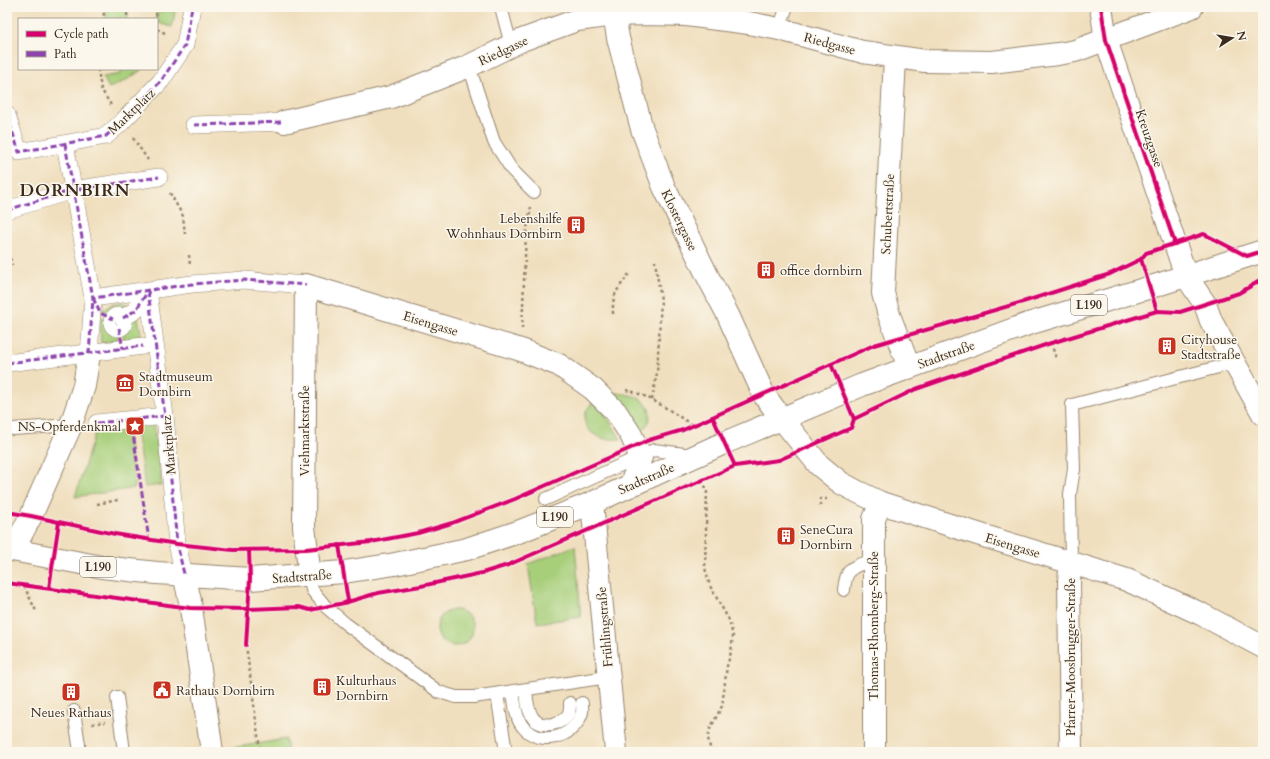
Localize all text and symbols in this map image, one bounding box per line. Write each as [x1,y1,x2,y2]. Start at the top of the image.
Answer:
legend [18,18,158,70]
north arrow [1212,18,1252,58]
text: Cycle path [54,26,109,42]
street label: Riedgasse [802,28,858,60]
text: N [1233,30,1250,43]
street label: Riedgasse [476,32,531,70]
text: Path [54,46,77,62]
street label: Marktplatz [104,84,159,139]
street label: Kreuzgasse [1131,107,1167,170]
street label: Schubertstraße [877,173,899,255]
district label: DORNBIRN [19,179,131,202]
street label: Klostergasse [656,187,702,254]
place label: Lebenshilfe Wohnhaus Dornbirn [445,210,563,243]
building icon: Lebenshilfe Wohnhaus Dornbirn [565,214,587,236]
building icon: office dornbirn [755,259,777,281]
place label: office dornbirn [780,262,863,280]
road number: L190 [1071,295,1107,315]
street label: Eisengasse [401,307,461,341]
place label: Cityhouse Stadtstraße [1181,331,1241,364]
building icon: Cityhouse Stadtstraße [1156,335,1178,357]
street label: Stadtstraße [915,336,978,374]
place label: Stadtmuseum Dornbirn [139,368,213,401]
museum icon: Stadtmuseum Dornbirn [114,372,136,394]
street label: Viehmarktstraße [296,385,314,477]
street label: Marktplatz [157,414,181,475]
place icon: NS-Opferdenkmal [124,415,146,437]
place label: NS-Opferdenkmal [18,418,122,436]
street label: Stadtstraße [615,459,677,499]
road number: L190 [537,507,573,527]
place label: SeneCura Dornbirn [800,521,854,554]
building icon: SeneCura Dornbirn [775,525,797,547]
street label: Eisengasse [983,529,1043,563]
street label: Thomas-Rhomberg-Straße [865,551,883,701]
road number: L190 [80,557,116,577]
street label: Stadtstraße [272,566,333,588]
street label: Pfarrer-Moosbrugger-Straße [1062,578,1080,736]
street label: Frühlingstraße [593,586,617,668]
place label: Kulturhaus Dornbirn [336,672,396,705]
building icon: Kulturhaus Dornbirn [311,676,333,698]
public building icon: Rathaus Dornbirn [151,679,173,701]
building icon: Neues Rathaus [60,681,82,703]
place label: Rathaus Dornbirn [176,682,276,700]
place label: Neues Rathaus [31,704,111,722]

